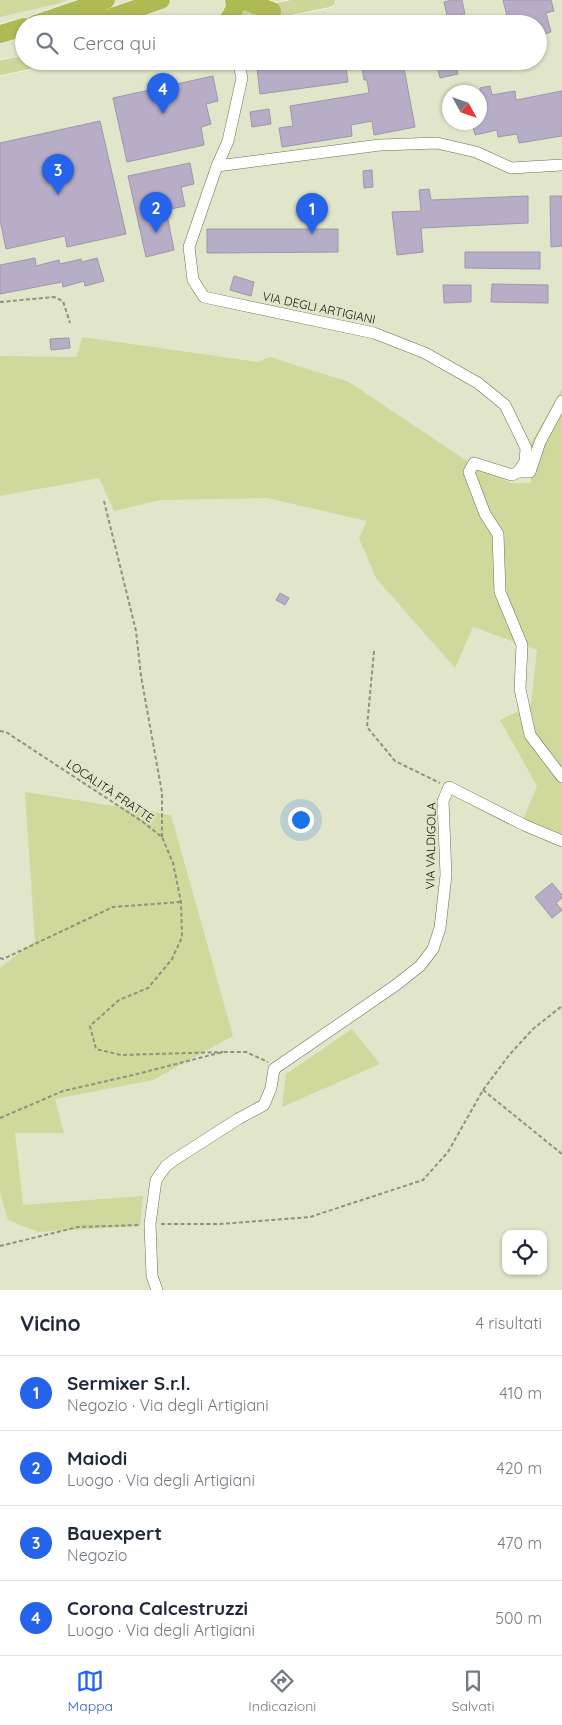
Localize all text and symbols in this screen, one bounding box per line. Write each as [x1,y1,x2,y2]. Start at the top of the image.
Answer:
search box [15,15,547,70]
icon: search [33,29,61,57]
text: Cerca qui [73,31,156,55]
pin: 4 [147,73,179,114]
north arrow [442,85,487,130]
pin: 3 [42,154,74,195]
pin: 2 [140,192,172,233]
pin: 1 [296,193,328,234]
street label: VIA DEGLI ARTIGIANI [261,288,377,327]
street label: LOCALITÀ FRATTE [64,756,157,826]
street label: VIA VALDIGOLA [422,802,439,890]
your location [288,807,314,833]
map controls [502,1230,547,1275]
button: locate [502,1230,547,1275]
text: Vicino [20,1310,81,1336]
text: 4 risultati [475,1313,542,1333]
text: Sermixer S.r.l. [67,1371,190,1395]
text: 1 [33,1383,39,1403]
text: 410 m [499,1383,542,1403]
text: Negozio · Via degli Artigiani [67,1395,269,1415]
text: Maiodi [67,1446,127,1470]
text: 2 [31,1458,41,1478]
text: 420 m [496,1458,542,1478]
text: Luogo · Via degli Artigiani [67,1470,255,1490]
text: Bauexpert [67,1521,162,1545]
text: 3 [32,1533,40,1553]
text: 470 m [497,1533,542,1553]
text: Negozio [67,1545,128,1565]
text: Corona Calcestruzzi [67,1596,248,1620]
text: 4 [31,1608,41,1628]
text: 500 m [495,1608,542,1628]
text: Luogo · Via degli Artigiani [67,1620,255,1640]
tab: Mappa [68,1667,113,1715]
tab: Indicazioni [248,1667,316,1715]
tab: Salvati [452,1667,494,1715]

